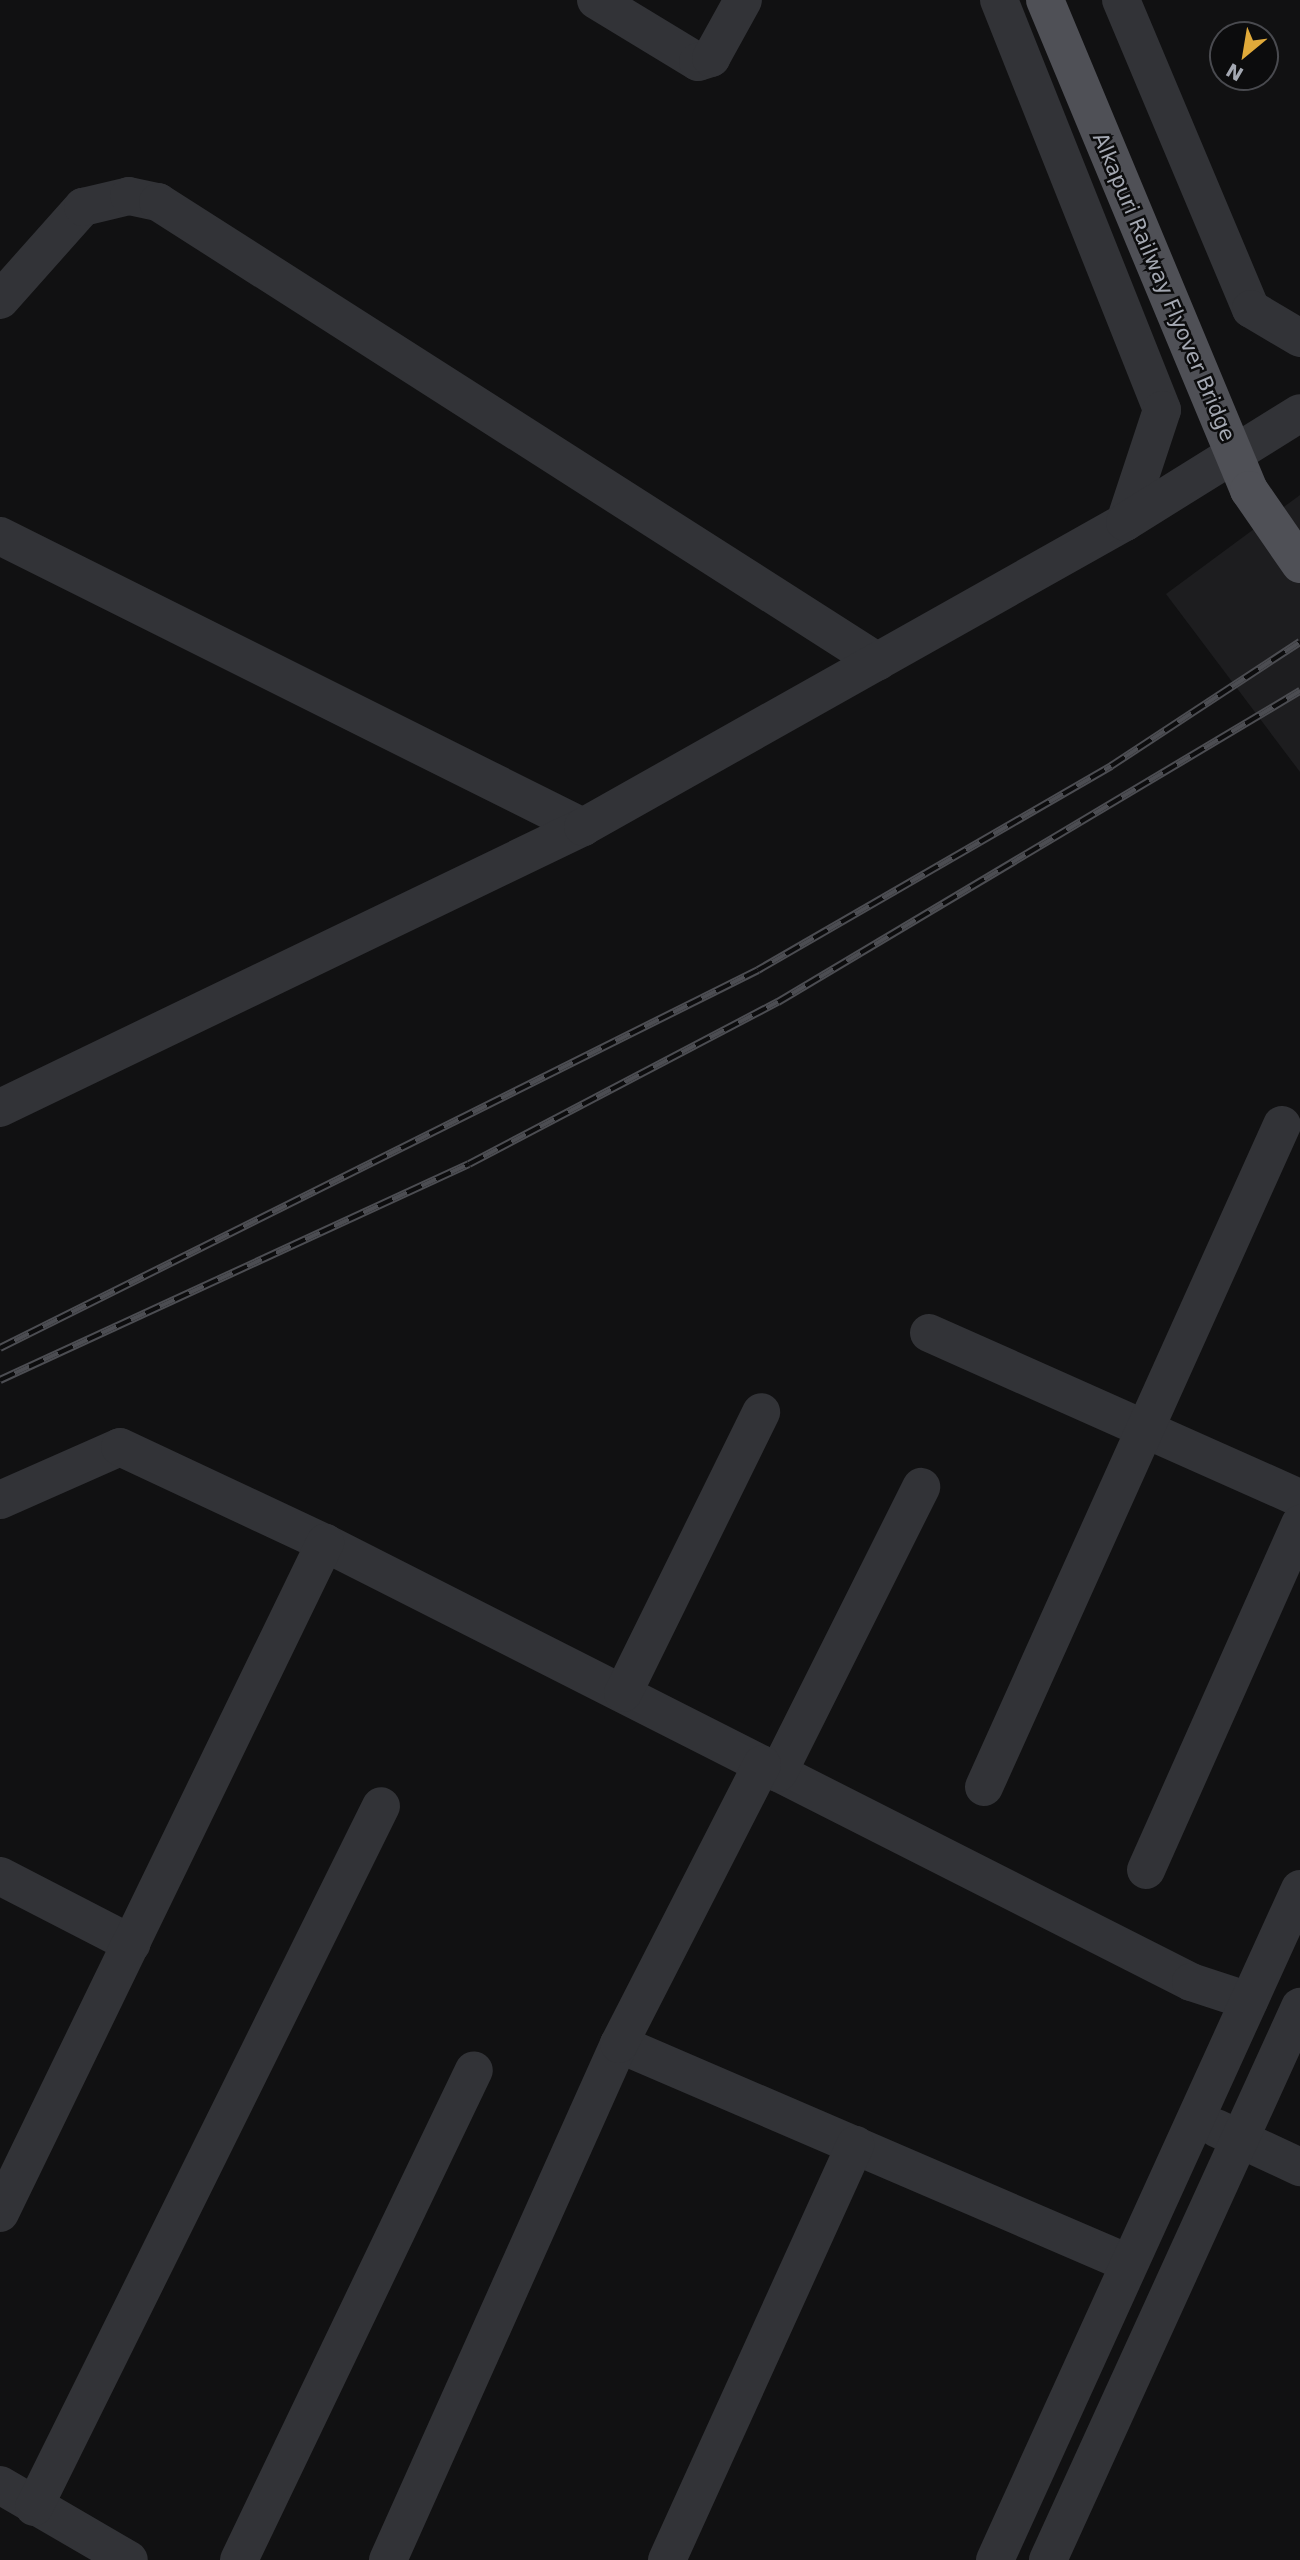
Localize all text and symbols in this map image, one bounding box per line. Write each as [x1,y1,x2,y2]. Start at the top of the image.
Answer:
north arrow [1209,21,1279,91]
text: N [1222,59,1247,86]
street label: Alkapuri Railway Flyover Bridge [1087,129,1241,445]

